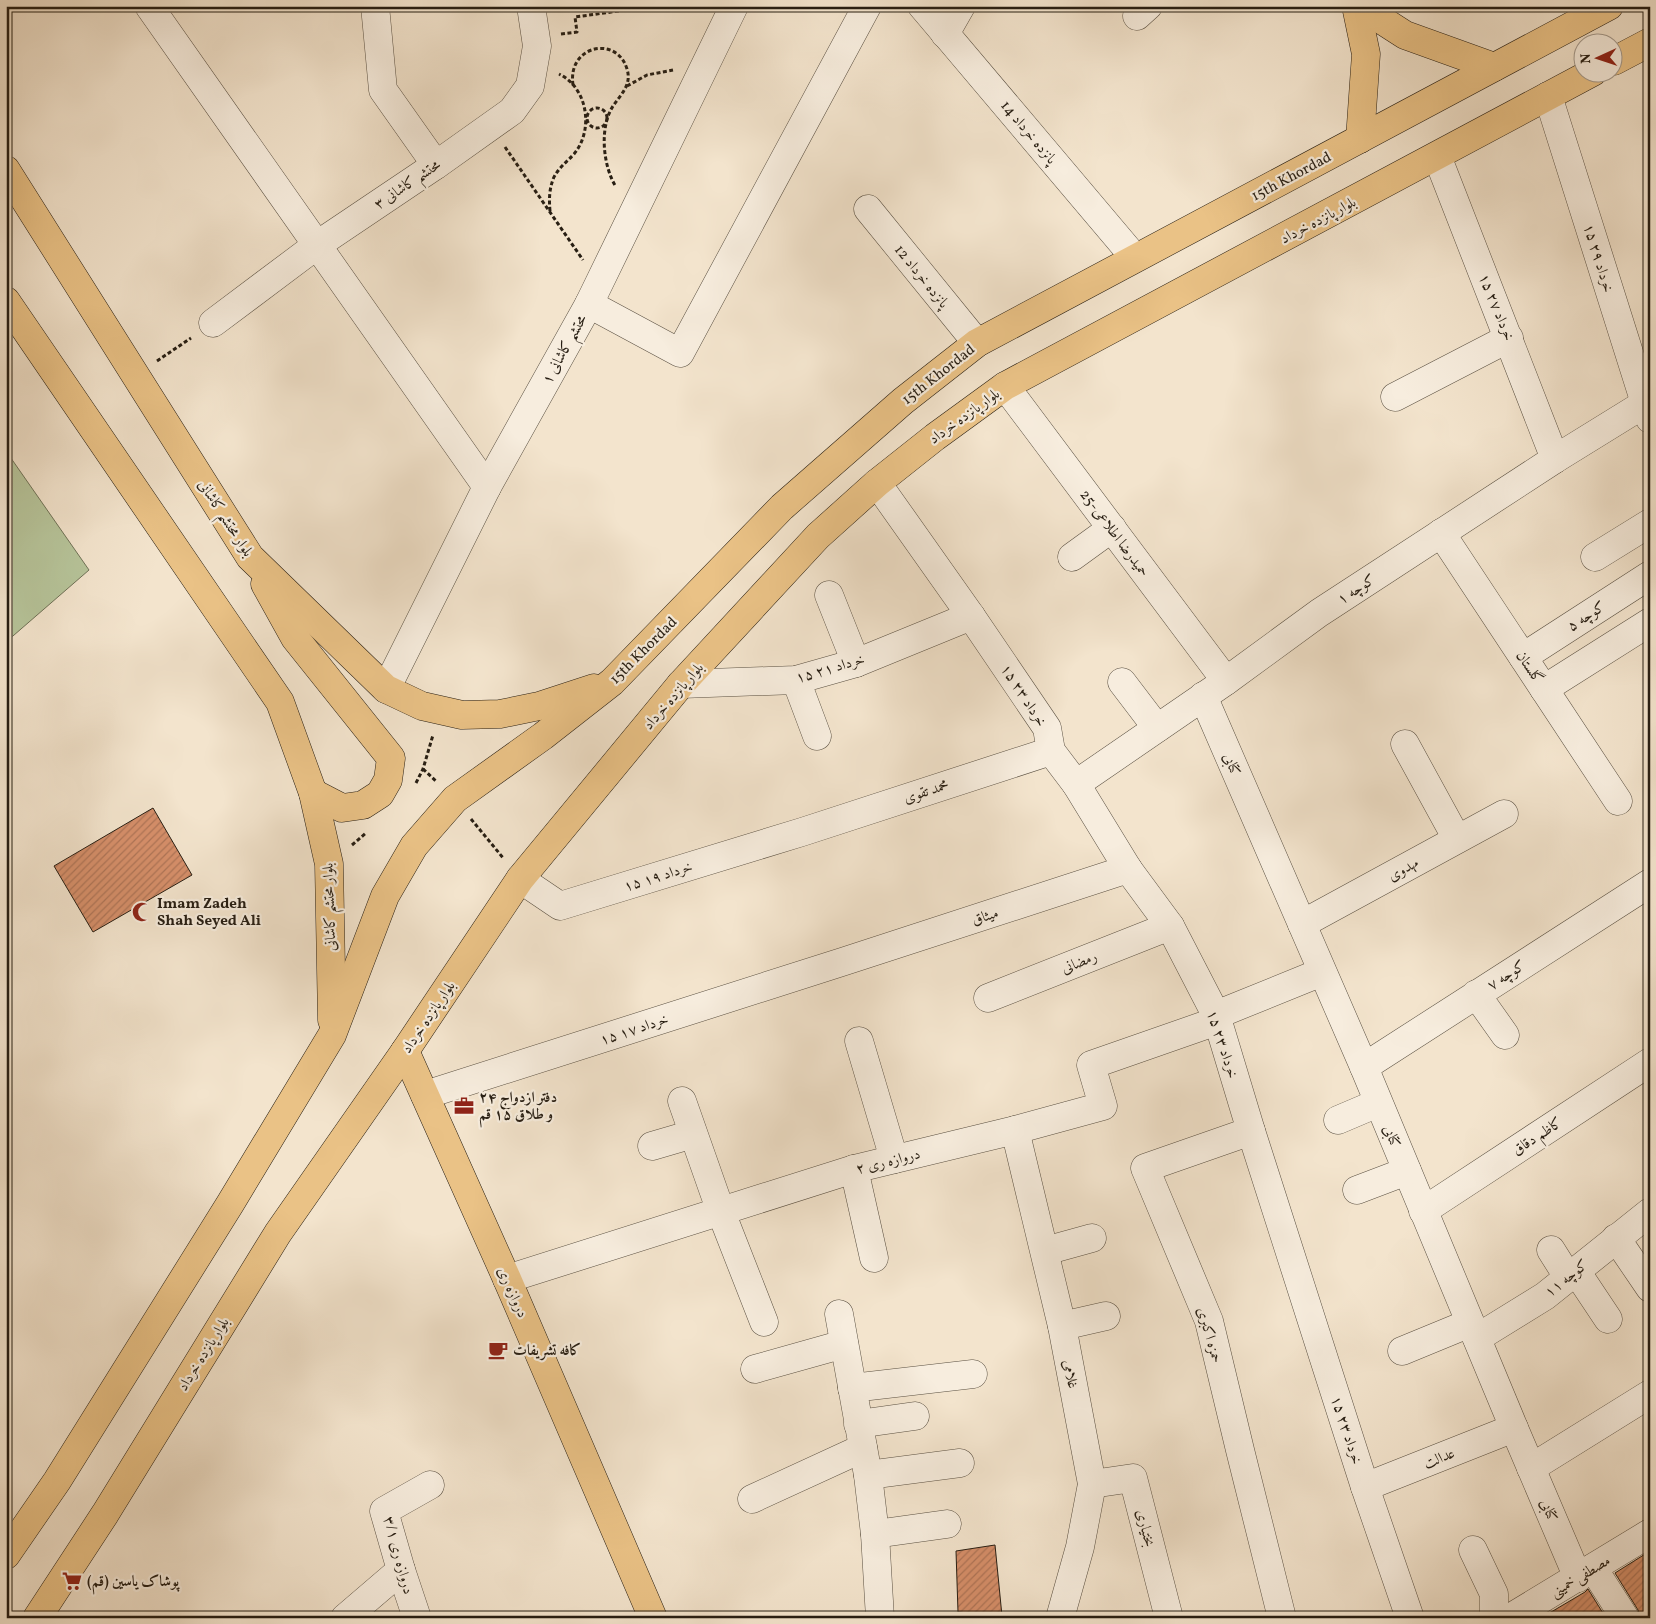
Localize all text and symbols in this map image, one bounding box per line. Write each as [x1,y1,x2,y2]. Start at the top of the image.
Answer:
north arrow [1574,32,1624,82]
text: N [1577,53,1596,64]
street label: پانزده خرداد 14 [995,97,1062,170]
street label: 15th Khordad [1248,147,1335,207]
street label: محتشم کاشانی ۳ [370,155,447,218]
street label: بلوار پانزده خرداد [1277,192,1361,250]
street label: ۱۵ خرداد ۲۹ [1577,221,1618,295]
street label: پانزده خرداد 12 [889,241,954,314]
street label: ۱۵ خرداد ۲۷ [1473,271,1519,344]
street label: محتشم کاشانی ۱ [538,311,596,390]
street label: 15th Khordad [898,340,980,411]
street label: بلوار پانزده خرداد [925,384,1005,450]
street label: بلوار محتشم کاشانی [189,476,258,563]
street label: حمیدرضا اطلاعی-25 [1074,486,1154,582]
street label: کوچه ۱ [1334,570,1380,610]
street label: کوچه ۵ [1564,597,1610,637]
street label: 15th Khordad [606,613,683,690]
street label: گلستان [1510,647,1547,689]
street label: ۱۵ خرداد ۲۱ [793,650,867,689]
street label: بلوار پانزده خرداد [639,659,709,735]
street label: ۱۵ خرداد ۲۳ [995,660,1051,731]
street label: کتابی [1216,750,1245,779]
street label: محمد تقوی [901,775,952,810]
street label: مهدوی [1384,853,1423,887]
street label: ۱۵ خرداد ۱۹ [621,857,695,898]
street label: بلوار محتشم کاشانی [318,862,346,951]
place label: Imam Zadeh Shah Seyed Ali [157,894,261,932]
mosque icon: Imam Zadeh Shah Seyed Ali [131,901,153,923]
street label: میثاق [969,903,1002,932]
street label: رمضانی [1058,947,1101,980]
street label: کوچه ۷ [1484,956,1530,996]
street label: بلوار پانزده خرداد [397,977,461,1058]
street label: ۱۵ خرداد ۲۳ [1201,1007,1243,1082]
street label: ۱۵ خرداد ۱۷ [597,1009,672,1051]
place label: دفتر ازدواج ۲۴ و طلاق ۱۵ قم [479,1088,557,1128]
office icon: دفتر ازدواج ۲۴ و طلاق ۱۵ قم [453,1095,475,1117]
street label: کاظم دقاق [1509,1113,1568,1163]
street label: کتابی [1376,1122,1405,1151]
street label: دروازه ری ۲ [854,1144,923,1181]
street label: کوچه ۱۱ [1541,1255,1593,1303]
street label: دروازه ری [491,1264,532,1322]
street label: حمزه اکبری [1191,1305,1227,1366]
street label: بلوار پانزده خرداد [173,1314,235,1396]
cafe icon: کافه تشریفات [487,1339,509,1361]
place label: کافه تشریفات [513,1341,581,1362]
street label: غلامی [1056,1358,1083,1391]
street label: ۱۵ خرداد ۲۳ [1325,1393,1367,1468]
street label: عدالت [1421,1444,1458,1475]
street label: کتابی [1533,1496,1562,1525]
street label: بختیاری [1130,1507,1159,1549]
street label: دروازه ری ۳/۱ [377,1514,418,1597]
street label: مصطفی خمینی [1547,1551,1615,1604]
supermarket icon: پوشاک یاسین (قم) [61,1570,83,1592]
place label: پوشاک یاسین (قم) [87,1572,180,1595]

